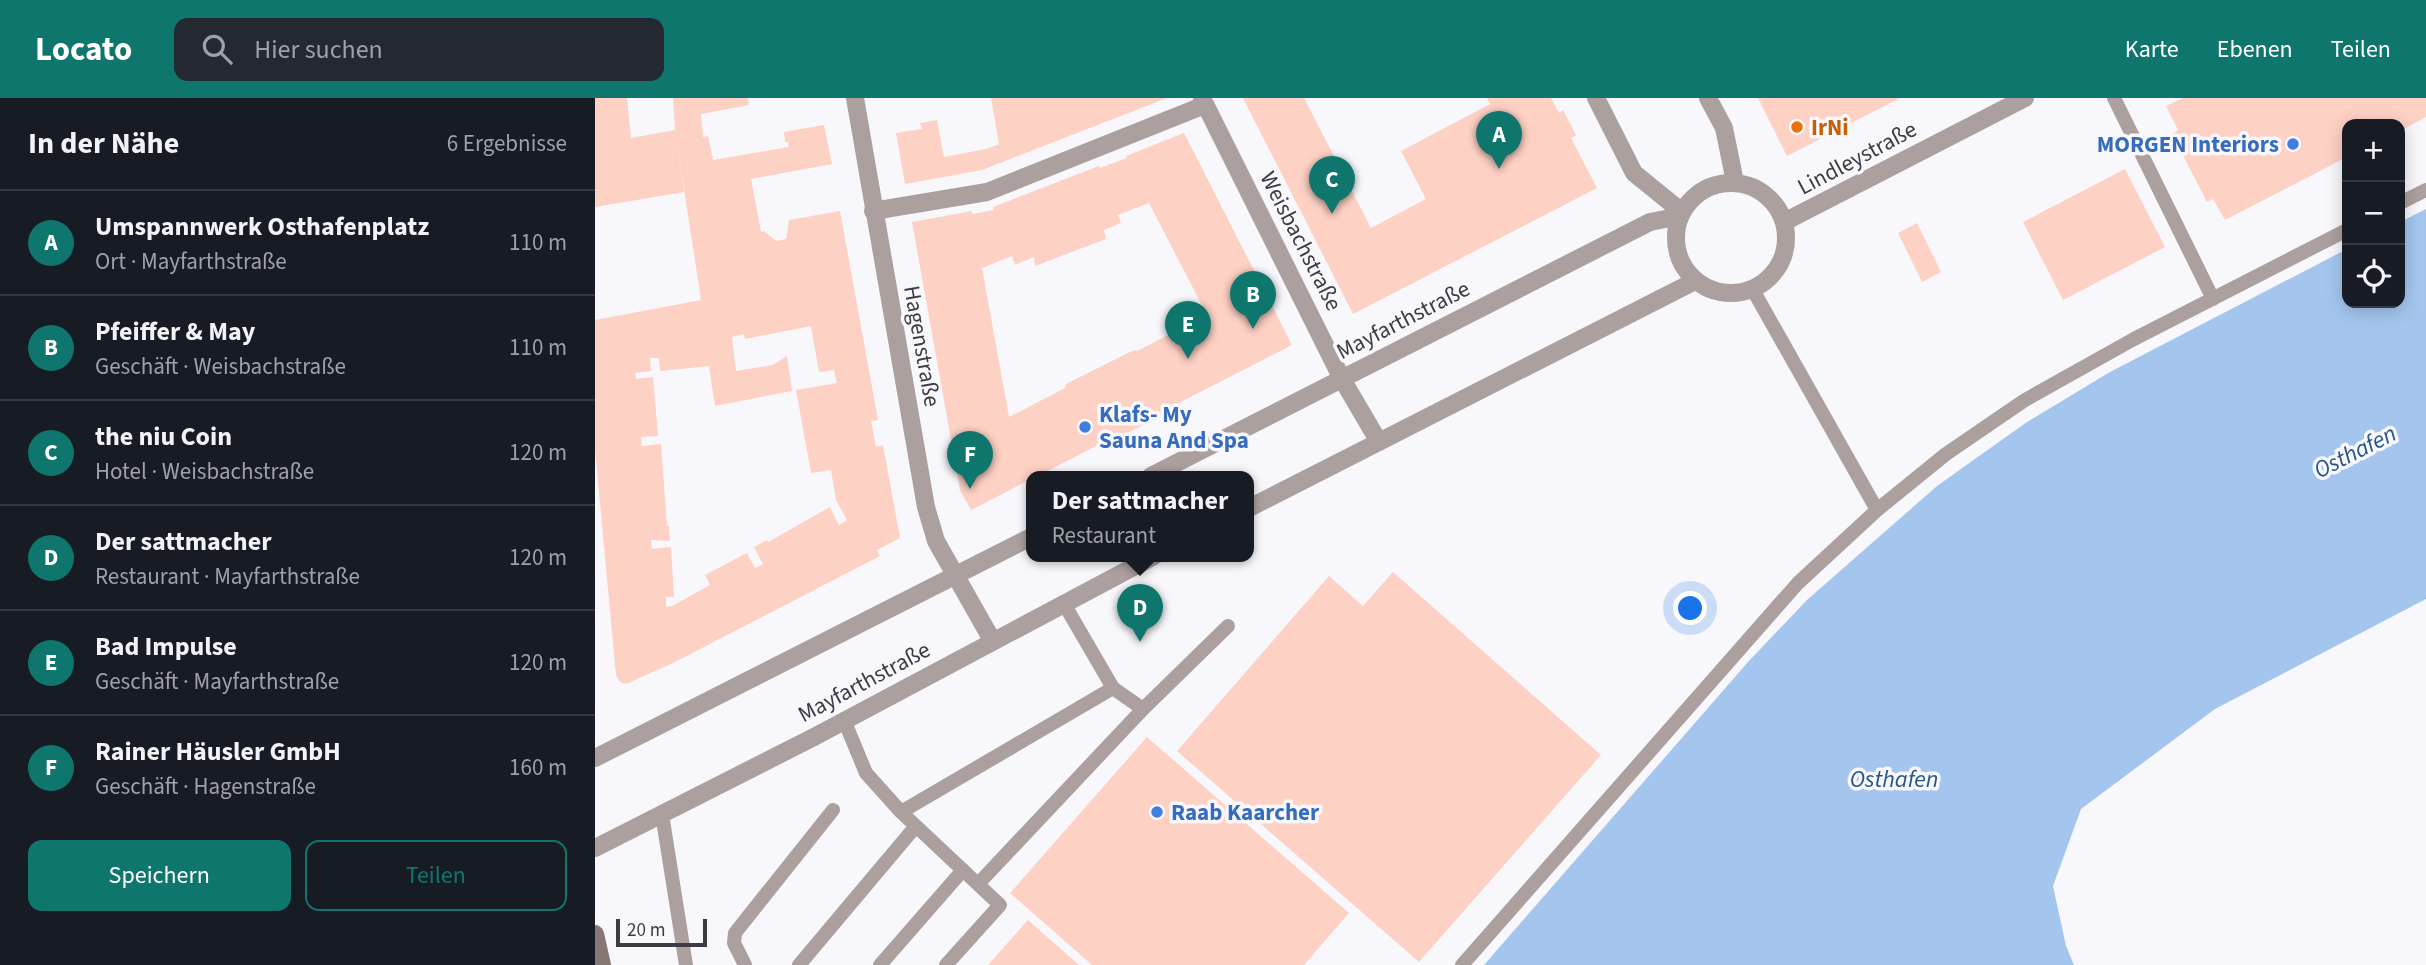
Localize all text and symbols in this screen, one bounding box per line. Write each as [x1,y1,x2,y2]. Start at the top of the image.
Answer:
search box [174,18,664,81]
text: Locato [35,26,132,73]
icon: search [198,30,236,68]
text: Hier suchen [254,31,383,68]
text: Karte [2125,32,2179,67]
text: Ebenen [2217,32,2293,67]
text: Teilen [2331,32,2391,67]
pin: A [1476,111,1522,169]
place label: IrNi [1811,111,1849,144]
street label: Lindleystraße [1791,113,1923,203]
marker: IrNi [1789,119,1805,135]
map controls [2342,119,2405,308]
button: + [2342,119,2405,182]
text: In der Nähe [28,122,179,165]
text: 6 Ergebnisse [447,127,567,160]
place label: MORGEN Interiors [2097,128,2279,161]
marker: MORGEN Interiors [2285,136,2301,152]
pin: C [1309,156,1355,214]
street label: Weisbachstraße [1252,166,1350,316]
button: − [2342,182,2405,245]
text: Umspannwerk Osthafenplatz [95,208,429,245]
text: A [44,226,58,259]
text: 110 m [509,226,567,259]
text: Ort · Mayfarthstraße [95,245,287,278]
button: locate [2342,245,2405,308]
pin: B [1230,271,1276,329]
street label: Mayfarthstraße [1331,272,1475,368]
street label: Hagenstraße [895,283,949,409]
pin: E [1165,301,1211,359]
text: Pfeiffer & May [95,313,255,350]
text: B [44,331,58,364]
text: 110 m [509,331,567,364]
text: Geschäft · Weisbachstraße [95,350,346,383]
place label: Klafs- My Sauna And Spa [1099,398,1249,457]
water label: Osthafen [2308,416,2402,488]
text: the niu Coin [95,418,232,455]
marker: Klafs- My Sauna And Spa [1077,419,1093,435]
pin: F [947,431,993,489]
text: C [44,436,58,469]
text: 120 m [509,436,567,469]
text: Hotel · Weisbachstraße [95,455,314,488]
popup [1026,471,1254,562]
text: Der sattmacher [1052,482,1228,519]
text: Restaurant [1052,519,1156,552]
text: Der sattmacher [95,523,271,560]
text: D [44,541,58,574]
text: 120 m [509,541,567,574]
text: Restaurant · Mayfarthstraße [95,560,360,593]
pin: D [1117,584,1163,642]
your location [1673,591,1707,625]
text: Bad Impulse [95,628,237,665]
street label: Mayfarthstraße [792,633,936,731]
text: E [45,646,57,679]
text: 120 m [509,646,567,679]
text: Geschäft · Mayfarthstraße [95,665,339,698]
text: Rainer Häusler GmbH [95,733,341,770]
text: F [45,751,57,784]
text: 160 m [509,751,567,784]
water label: Osthafen [1850,762,1938,797]
text: Geschäft · Hagenstraße [95,770,316,803]
place label: Raab Kaarcher [1171,796,1320,829]
marker: Raab Kaarcher [1149,804,1165,820]
button: Speichern [28,840,291,911]
button: Teilen [305,840,567,911]
scale bar [616,916,707,948]
text: 20 m [627,917,665,944]

